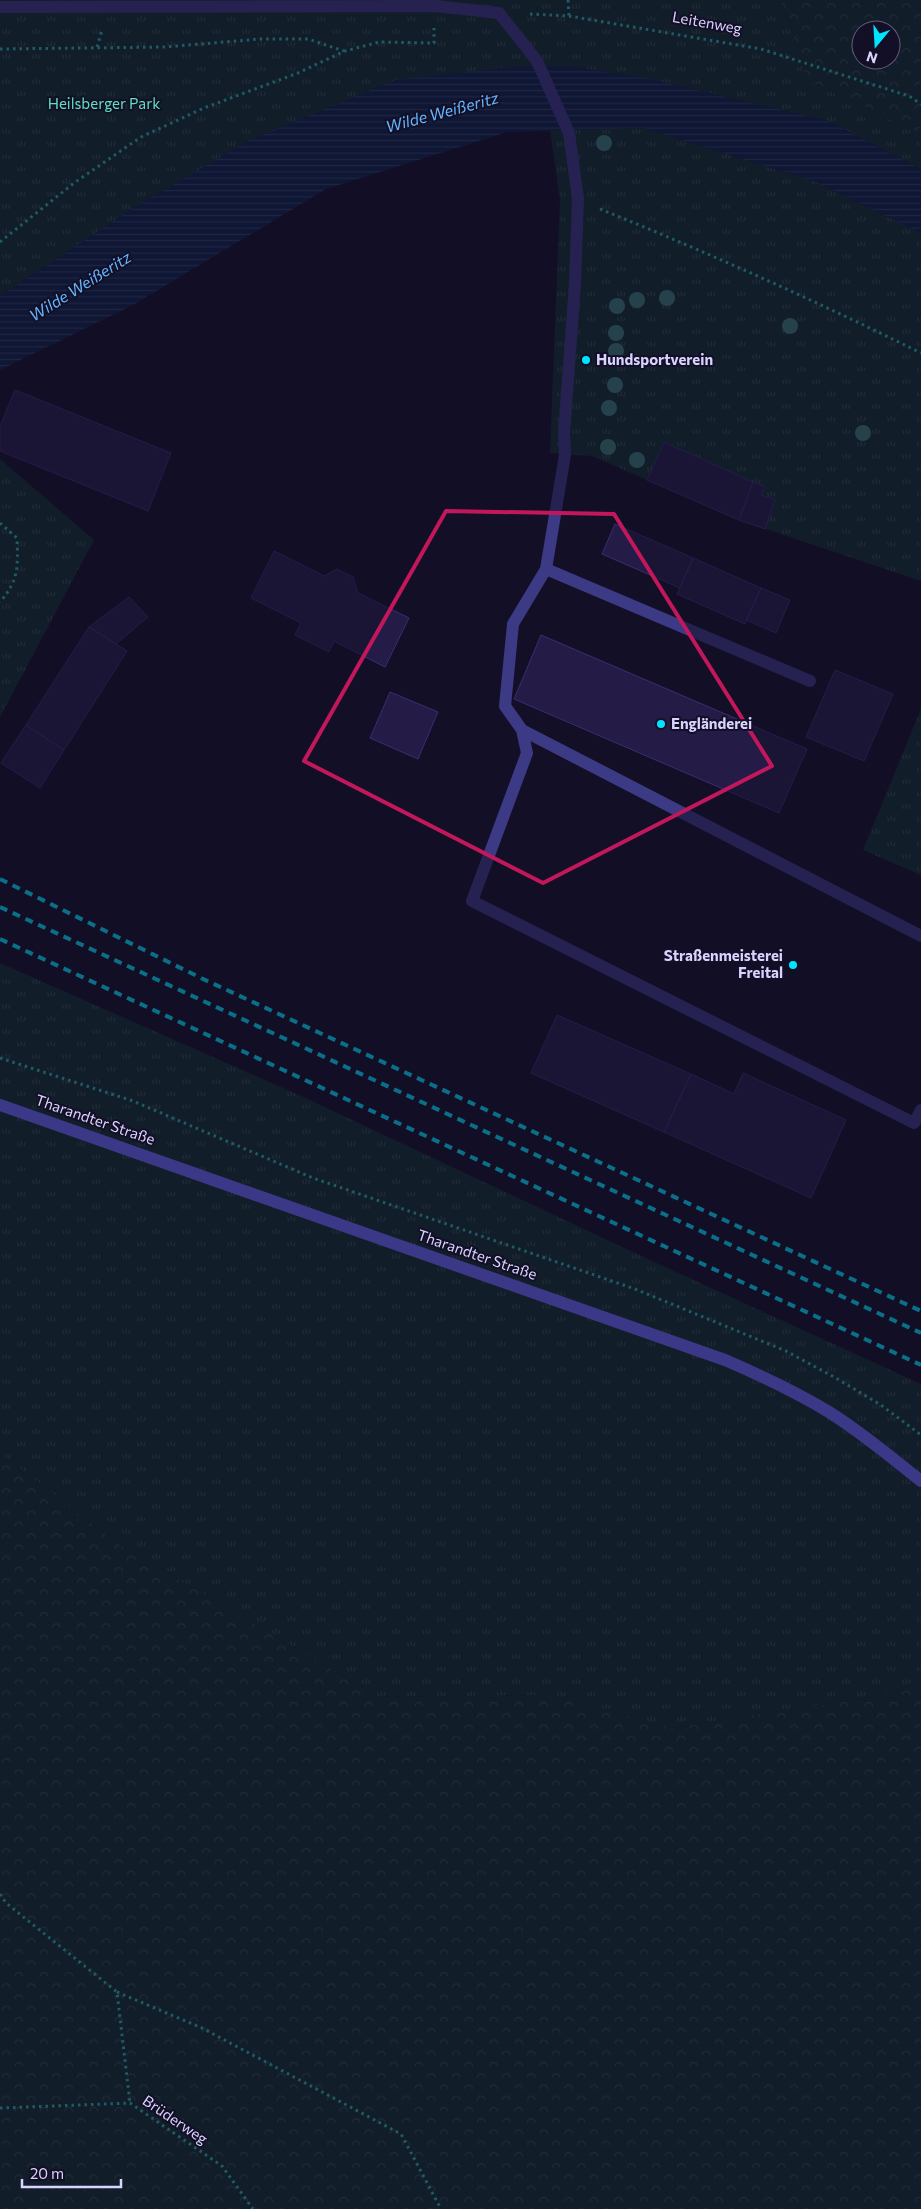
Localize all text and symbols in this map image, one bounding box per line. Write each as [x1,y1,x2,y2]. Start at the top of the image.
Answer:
street label: Leitenweg [671,7,743,37]
north arrow [851,20,901,70]
text: N [864,48,879,68]
water label: Wilde Weißeritz [383,87,501,136]
park label: Heilsberger Park [48,94,160,112]
water label: Wilde Weißeritz [25,247,134,324]
place label: Hundsportverein [596,350,713,368]
marker: Hundsportverein [580,354,592,366]
place label: Engländerei [671,714,752,732]
marker: Engländerei [655,718,667,730]
place label: Straßenmeisterei Freital [664,946,783,981]
marker: Straßenmeisterei Freital [787,959,799,971]
street label: Tharandter Straße [33,1090,158,1148]
street label: Tharandter Straße [415,1225,540,1283]
street label: Brüderweg [140,2091,211,2147]
scale bar [22,2156,121,2188]
text: 20 m [30,2164,64,2182]

